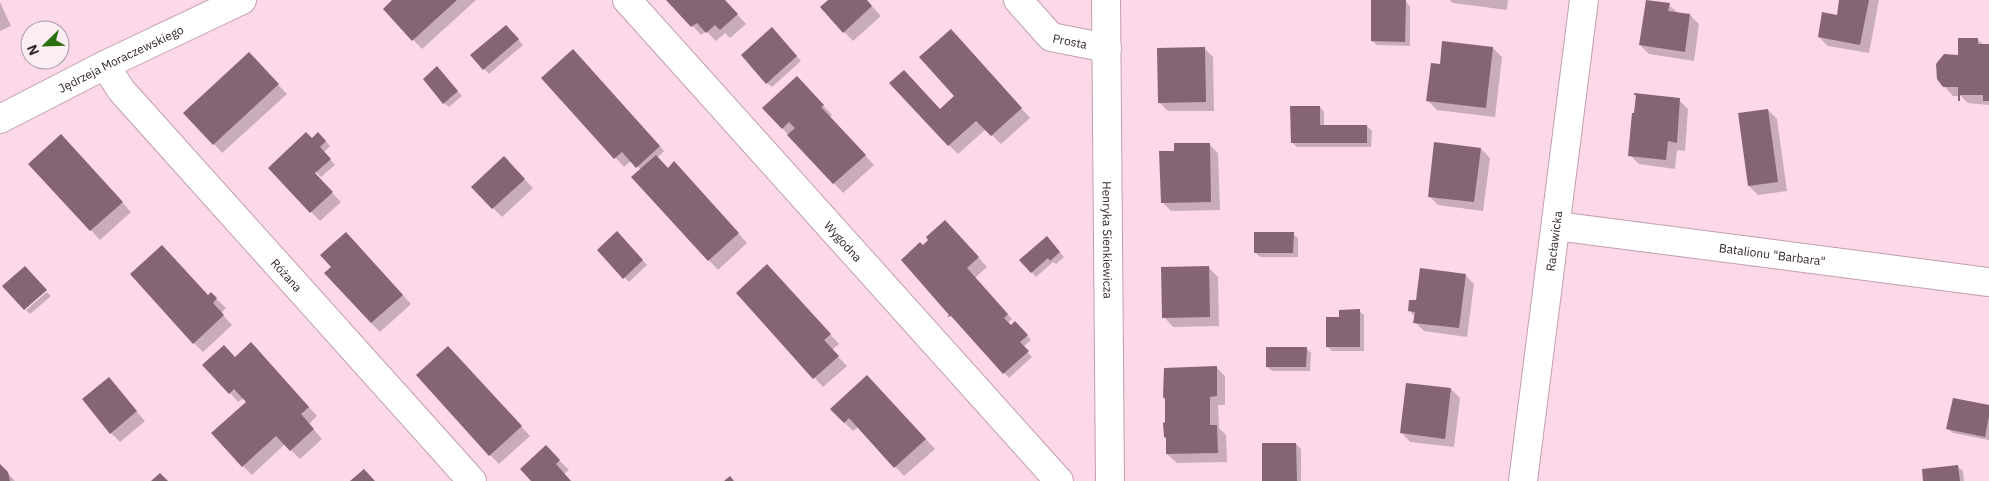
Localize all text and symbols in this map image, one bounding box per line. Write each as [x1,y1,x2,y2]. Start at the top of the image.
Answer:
north arrow [20,20,70,70]
street label: Jędrzeja Moraczewskiego [55,21,186,95]
street label: Prosta [1052,30,1089,52]
text: N [23,42,43,58]
street label: Henryka Sienkiewicza [1100,181,1116,299]
street label: Racławicka [1542,209,1565,272]
street label: Wygodna [821,218,866,265]
street label: Batalionu "Barbara" [1718,240,1826,268]
street label: Różana [268,255,306,295]

